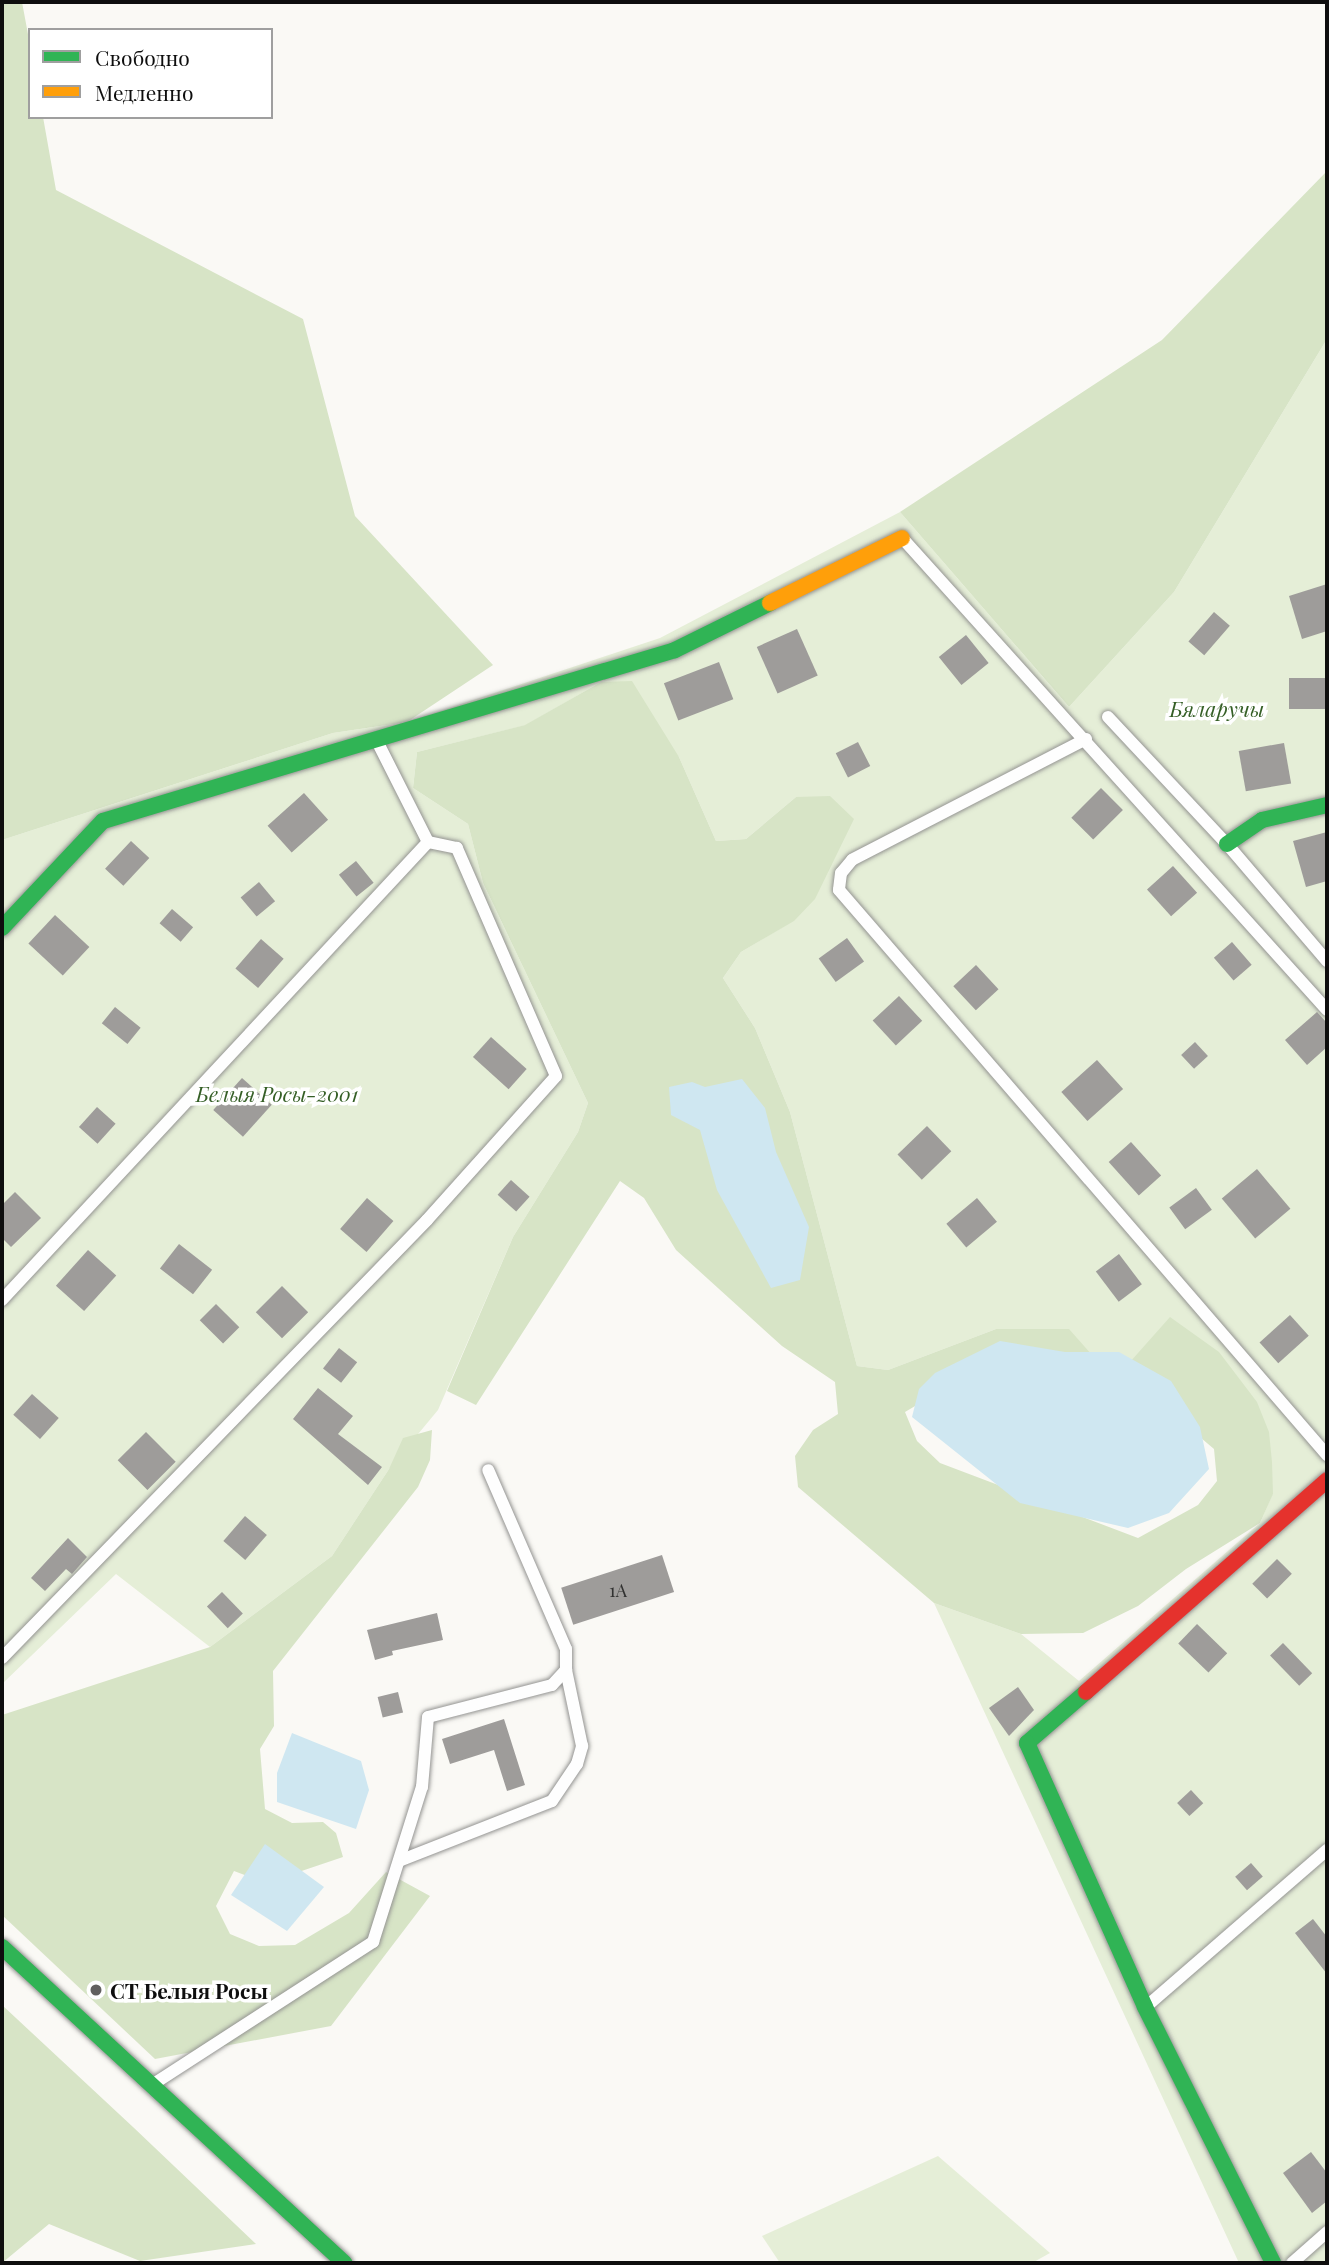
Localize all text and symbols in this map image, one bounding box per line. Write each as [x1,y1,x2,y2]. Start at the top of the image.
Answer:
legend [28,28,273,119]
text: Свободно [95,43,190,71]
text: Медленно [95,78,193,106]
park label: Бяларучы [1170,695,1264,721]
park label: Белыя Росы-2001 [196,1080,358,1106]
house number: 1А [609,1579,627,1601]
place label: СТ Белыя Росы [110,1977,268,2003]
marker: СТ Белыя Росы [88,1982,104,1998]

